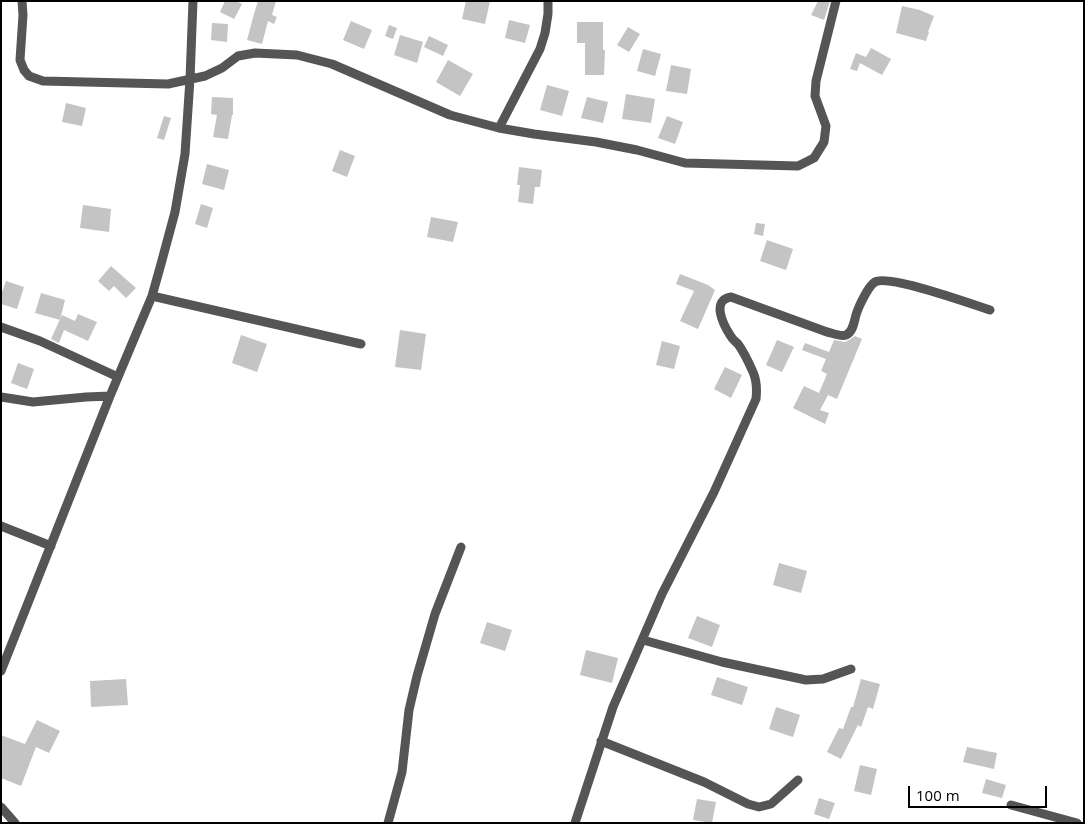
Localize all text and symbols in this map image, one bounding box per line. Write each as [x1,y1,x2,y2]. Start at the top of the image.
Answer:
scale bar [910,776,1049,808]
text: 100 m [916,785,960,805]

